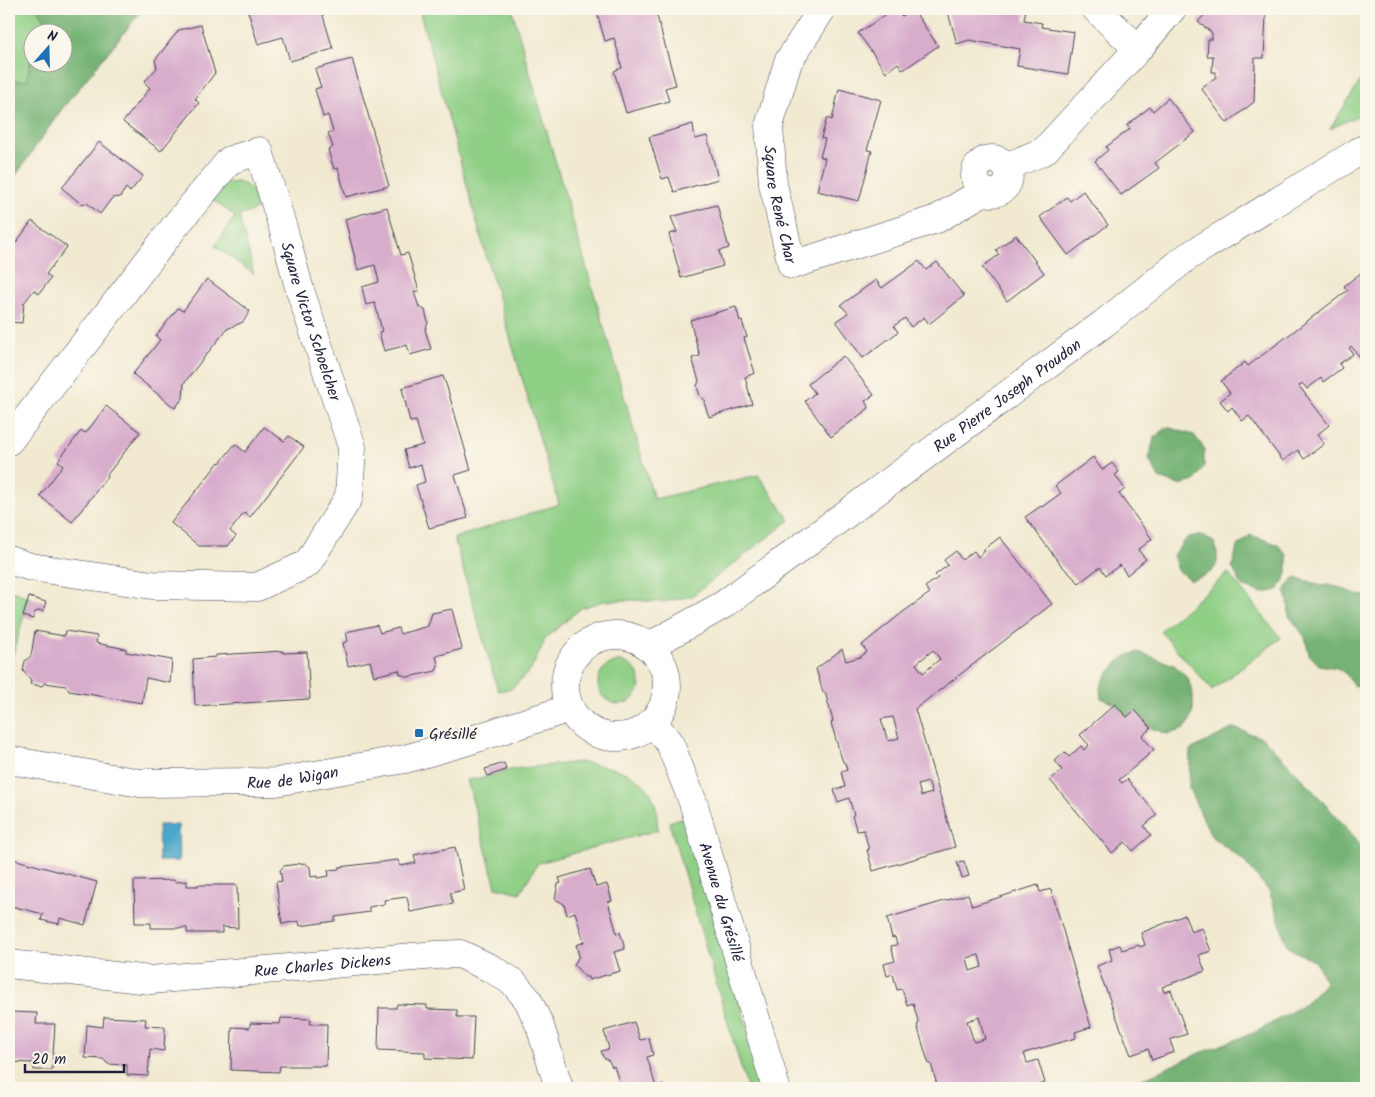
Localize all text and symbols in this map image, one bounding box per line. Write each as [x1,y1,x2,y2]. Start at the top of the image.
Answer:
north arrow [22,22,72,72]
text: N [44,25,60,49]
street label: Square René Char [756,145,803,268]
street label: Square Victor Schoelcher [273,239,347,406]
street label: Rue Pierre Joseph Proudon [928,333,1087,459]
place label: Grésillé [429,722,478,747]
marker: Grésillé [413,727,425,739]
street label: Rue de Wigan [247,760,341,796]
street label: Avenue du Grésillé [691,839,750,966]
street label: Rue Charles Dickens [253,948,392,985]
scale bar [25,1042,124,1074]
text: 20 m [32,1048,66,1072]

